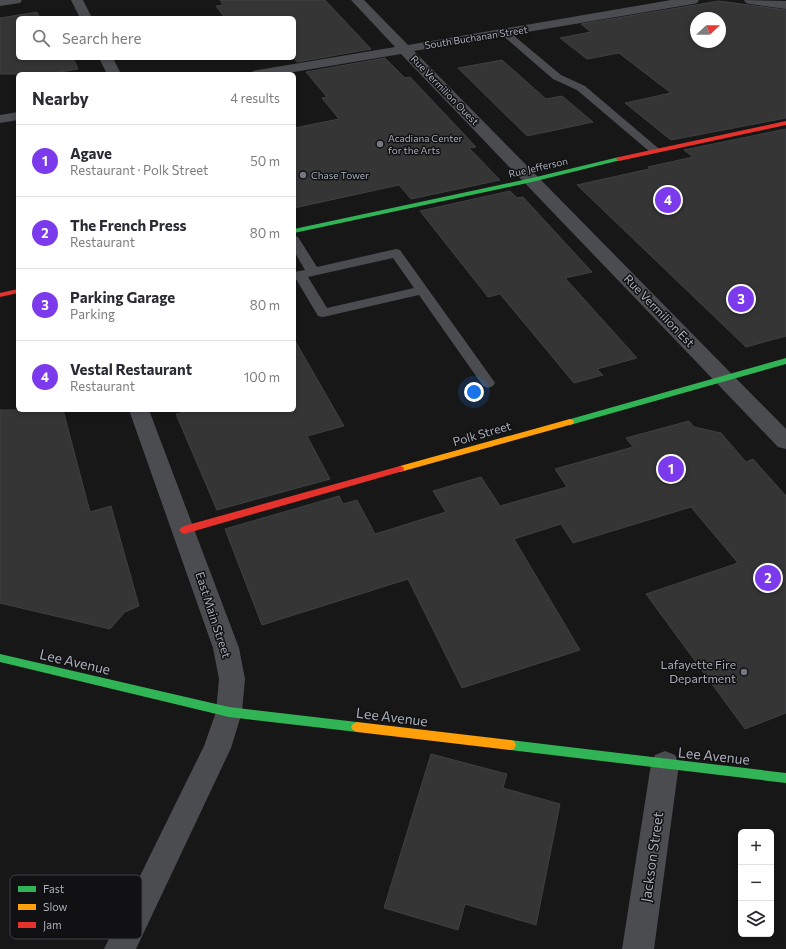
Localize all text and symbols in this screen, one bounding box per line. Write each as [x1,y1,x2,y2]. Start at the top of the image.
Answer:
north arrow [690,12,726,48]
search box [16,16,296,60]
street label: South Buchanan Street [424,23,528,51]
icon: search [30,27,52,49]
text: Search here [62,29,141,47]
street label: Rue Vermilion Ouest [409,53,481,127]
text: Nearby [32,88,89,109]
text: 4 results [230,90,280,106]
place label: Acadiana Center for the Arts [388,132,462,156]
marker: Acadiana Center for the Arts [375,139,385,149]
text: Agave [70,144,112,162]
text: 1 [42,153,48,169]
text: 50 m [250,153,280,169]
street label: Rue Jefferson [507,154,569,180]
text: Restaurant · Polk Street [70,162,208,178]
place label: Chase Tower [311,169,369,181]
marker: Chase Tower [298,170,308,180]
pin: 4 [655,185,681,215]
text: The French Press [70,216,187,234]
text: 2 [41,225,49,241]
text: 80 m [250,225,280,241]
text: Restaurant [70,234,135,250]
street label: Rue Vermilion Est [622,271,698,349]
pin: 3 [728,284,754,314]
text: Parking Garage [70,288,175,306]
text: 3 [41,297,49,313]
text: 80 m [250,297,280,313]
text: Parking [70,306,115,322]
text: Vestal Restaurant [70,360,192,378]
text: 4 [41,369,49,385]
text: 100 m [244,369,280,385]
text: Restaurant [70,378,135,394]
your location [464,382,484,402]
street label: Polk Street [451,418,513,448]
pin: 1 [658,454,684,484]
pin: 2 [755,563,781,593]
street label: East Main Street [193,570,235,660]
street label: Lee Avenue [38,645,112,678]
place label: Lafayette Fire Department [661,657,736,685]
marker: Lafayette Fire Department [739,667,749,677]
street label: Lee Avenue [355,704,429,729]
street label: Lee Avenue [677,743,751,768]
street label: Jackson Street [637,810,666,903]
map controls [738,829,774,937]
button: + [738,829,774,865]
button: − [738,865,774,901]
legend [10,875,142,939]
text: Fast [43,882,65,895]
text: Slow [43,900,68,913]
button: layers [738,901,774,937]
text: Jam [43,918,62,932]

